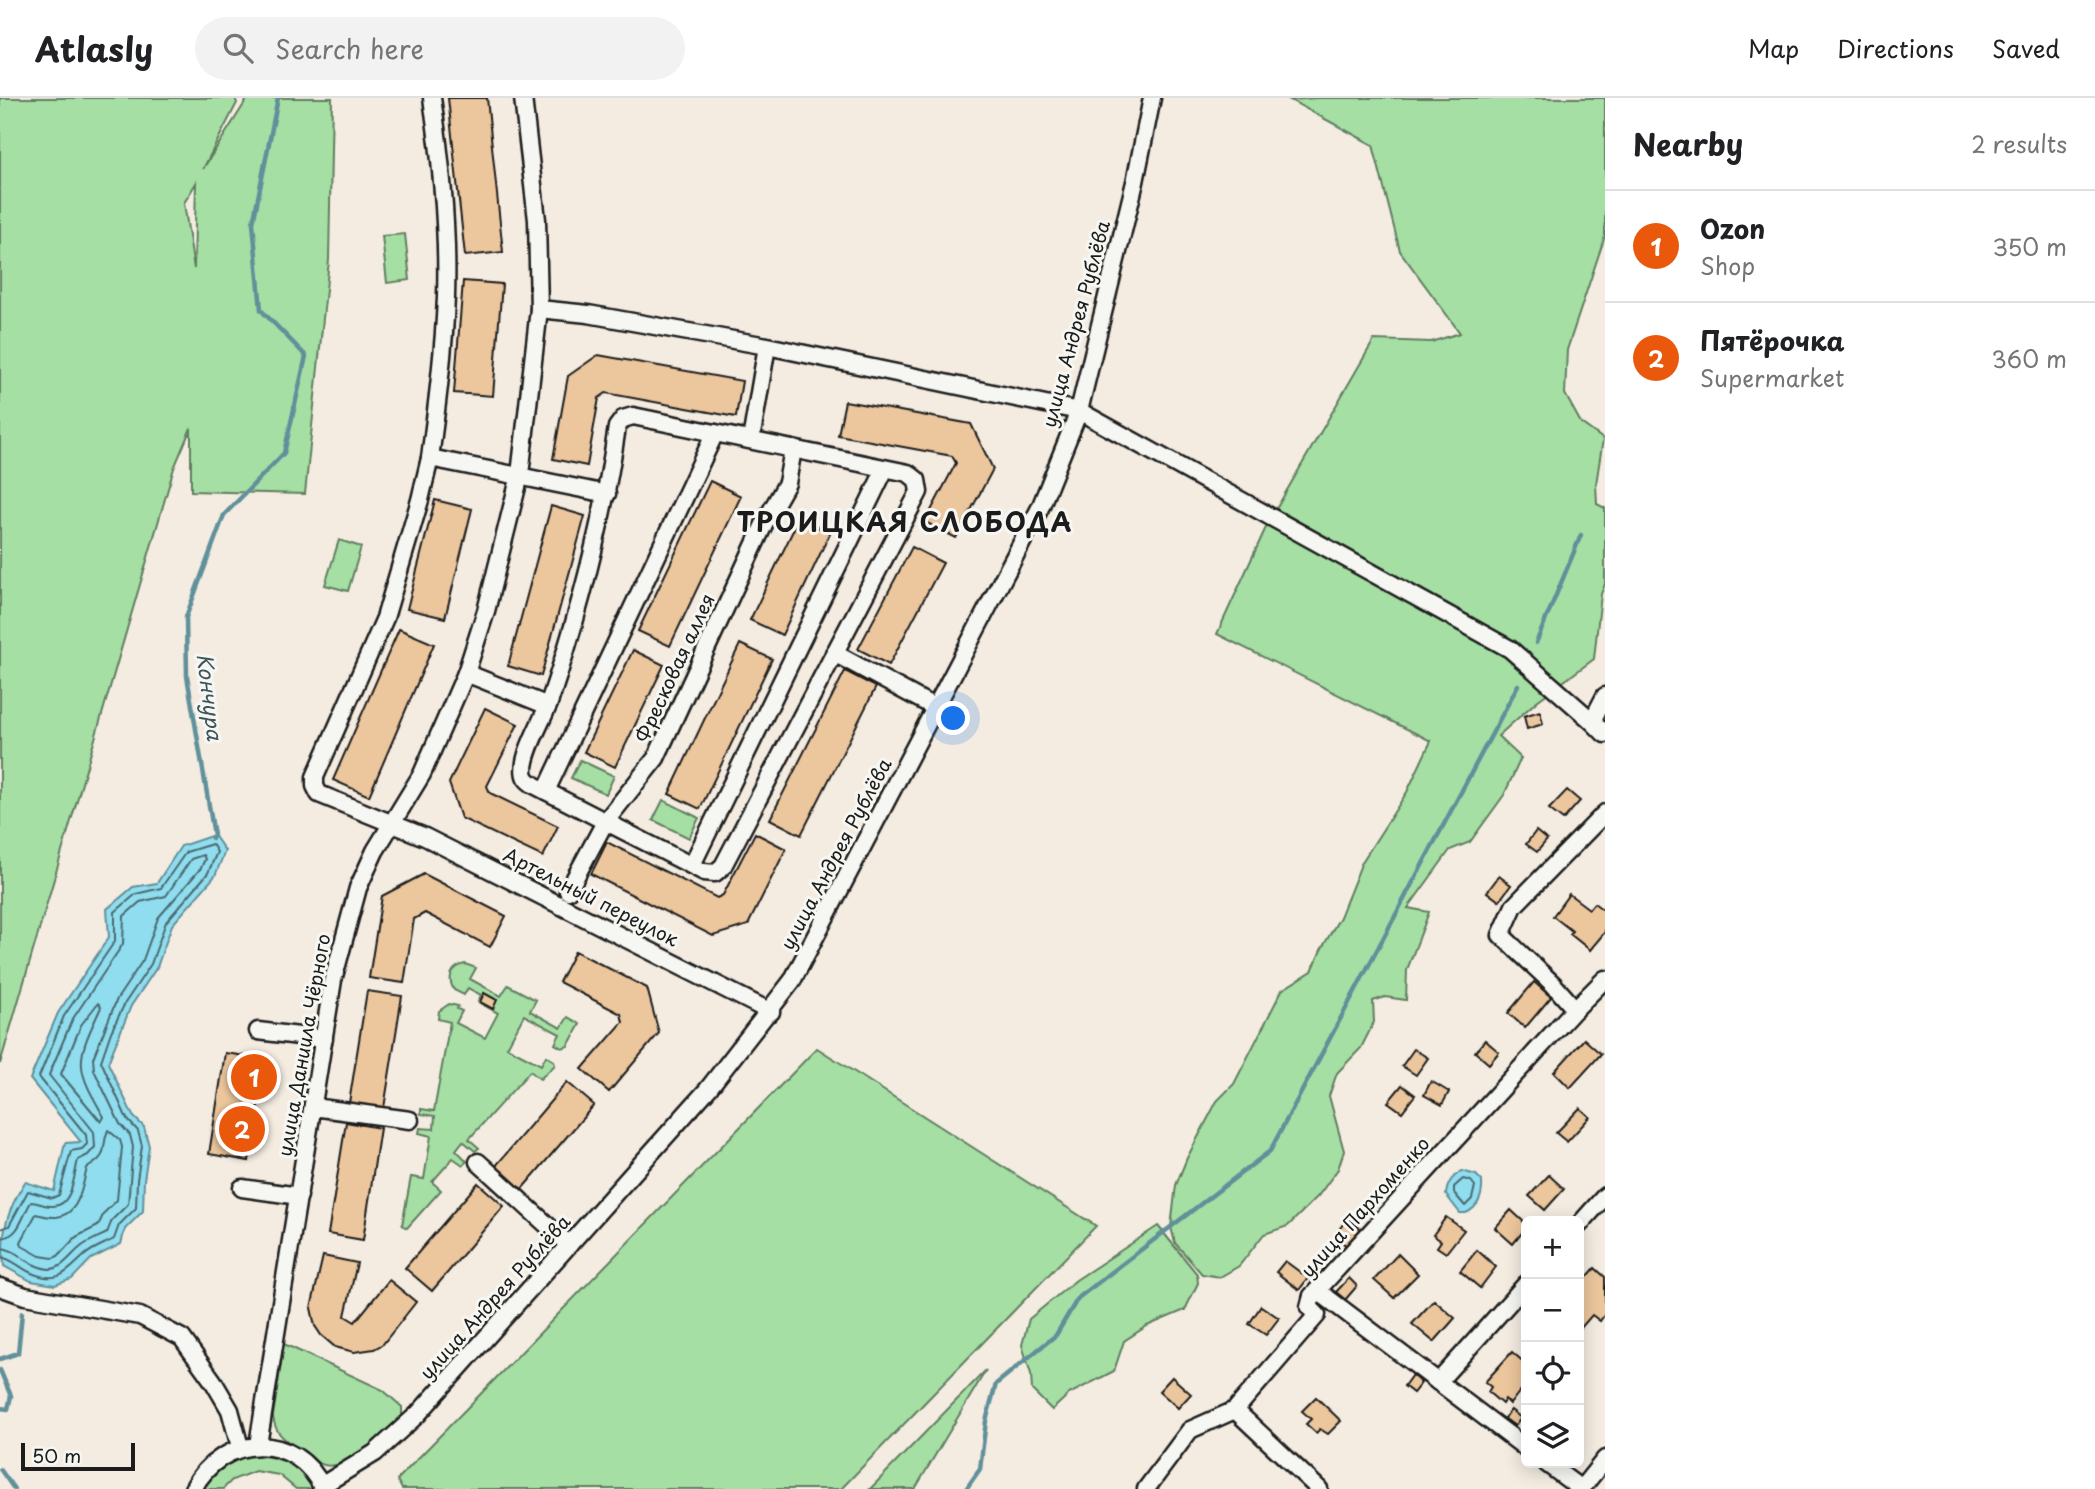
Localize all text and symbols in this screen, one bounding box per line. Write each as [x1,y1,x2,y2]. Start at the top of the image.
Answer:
search box [195,17,685,80]
text: Atlasly [35,23,153,73]
icon: search [219,29,257,67]
text: Search here [275,29,424,68]
text: Map [1748,30,1799,66]
text: Directions [1837,30,1954,66]
text: Saved [1992,30,2060,66]
text: Nearby [1633,121,1743,166]
text: 2 results [1971,126,2067,161]
text: Ozon [1700,209,1765,248]
street label: улица Андрея Рублёва [1034,217,1116,430]
text: 1 [1651,229,1662,264]
text: 350 m [1992,229,2067,264]
text: Shop [1700,248,1755,283]
text: Пятёрочка [1700,321,1845,360]
text: 2 [1648,341,1664,376]
text: 360 m [1992,341,2067,376]
text: Supermarket [1700,360,1844,395]
district label: ТРОИЦКАЯ СЛОБОДА [737,502,1073,541]
street label: Фресковая аллея [627,589,721,747]
water label: Кончура [190,651,232,743]
your location [936,701,970,735]
street label: улица Андрея Рублёва [773,753,898,954]
street label: Артельный переулок [499,840,684,953]
street label: улица Даниила Чёрного [270,931,336,1158]
pin: 1 [231,1051,277,1103]
pin: 2 [219,1103,265,1155]
street label: улица Пархоменко [1293,1130,1435,1283]
street label: улица Андрея Рублёва [412,1208,576,1385]
map controls [1521,1216,1584,1468]
button: + [1521,1216,1584,1279]
button: − [1521,1279,1584,1342]
button: locate [1521,1342,1584,1405]
button: layers [1521,1405,1584,1468]
scale bar [21,1440,135,1472]
text: 50 m [32,1441,81,1469]

